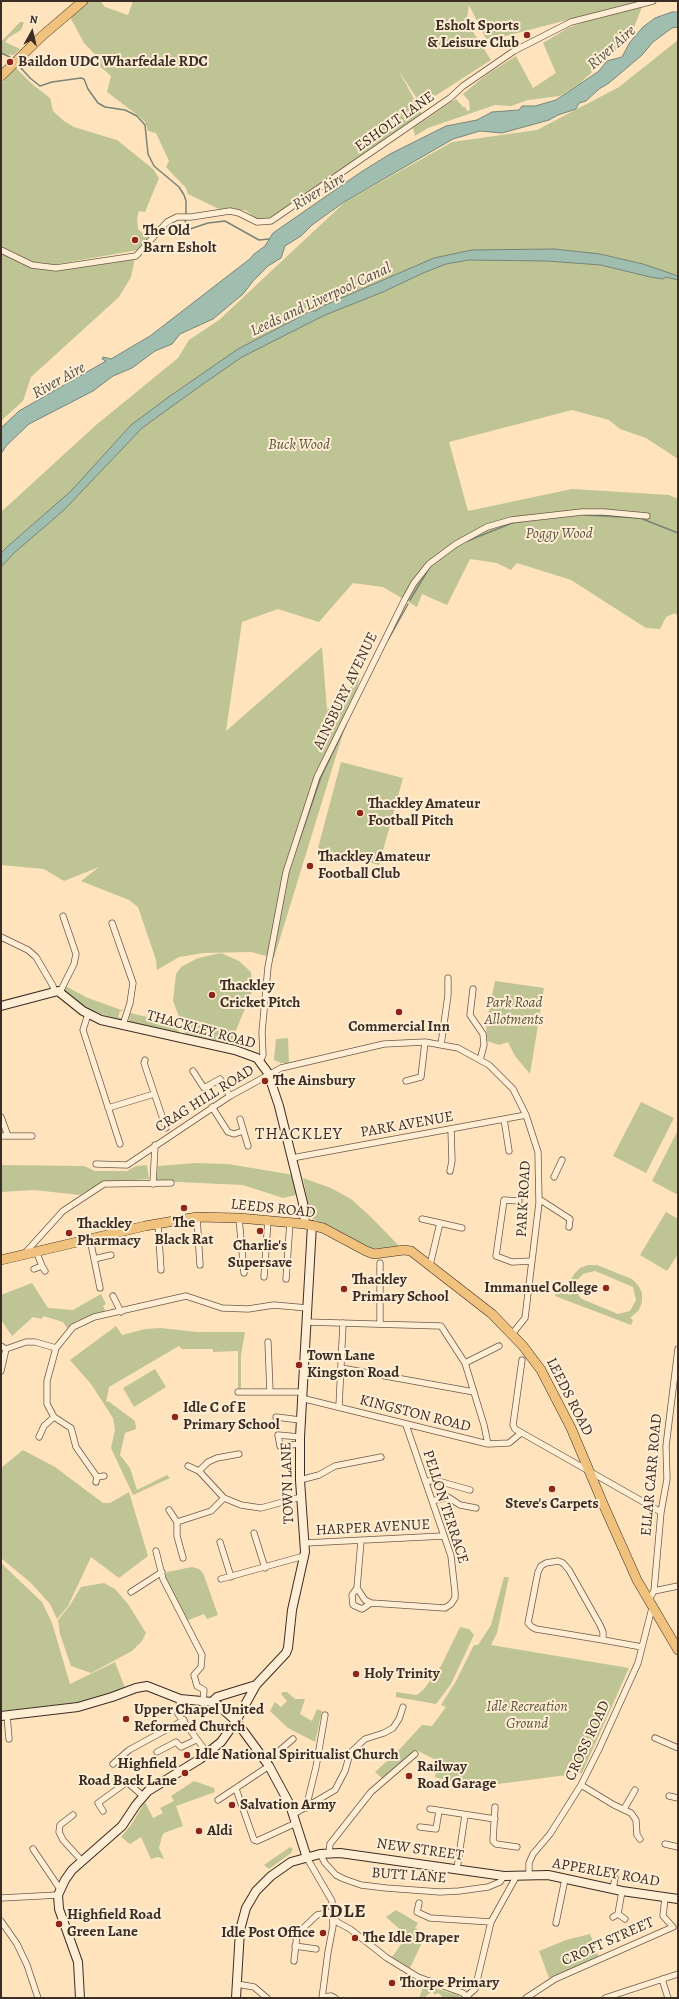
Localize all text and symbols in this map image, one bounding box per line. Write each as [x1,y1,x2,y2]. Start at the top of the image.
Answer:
north arrow [12,12,52,52]
text: N [29,12,39,28]
place label: Esholt Sports & Leisure Club [427,17,519,52]
water label: River Aire [584,22,640,74]
marker: Esholt Sports & Leisure Club [522,30,532,40]
place label: Baildon UDC Wharfedale RDC [18,53,208,71]
marker: Baildon UDC Wharfedale RDC [5,57,15,67]
street label: ESHOLT LANE [352,88,438,156]
water label: River Aire [289,169,349,215]
place label: The Old Barn Esholt [143,222,217,257]
marker: The Old Barn Esholt [130,235,140,245]
water label: Leeds and Liverpool Canal [248,259,394,341]
water label: River Aire [29,359,89,403]
park label: Buck Wood [268,436,330,454]
park label: Poggy Wood [525,525,593,543]
street label: AINSBURY AVENUE [310,629,382,753]
place label: Thackley Amateur Football Pitch [368,795,480,830]
marker: Thackley Amateur Football Pitch [355,808,365,818]
place label: Thackley Amateur Football Club [318,848,430,883]
marker: Thackley Amateur Football Club [305,861,315,871]
place label: Thackley Cricket Pitch [220,977,300,1012]
marker: Thackley Cricket Pitch [207,990,217,1000]
park label: Park Road Allotments [484,994,544,1029]
street label: THACKLEY ROAD [145,1007,257,1053]
marker: Commercial Inn [394,1007,404,1017]
place label: Commercial Inn [348,1018,450,1036]
street label: CRAG HILL ROAD [152,1061,258,1137]
place label: The Ainsbury [273,1072,355,1090]
marker: The Ainsbury [260,1076,270,1086]
street label: PARK AVENUE [359,1108,455,1142]
district label: THACKLEY [255,1125,343,1145]
street label: PARK ROAD [513,1160,535,1238]
street label: LEEDS ROAD [230,1196,316,1222]
marker: The Black Rat [179,1203,189,1213]
place label: The Black Rat [154,1214,214,1249]
place label: Thackley Pharmacy [77,1215,140,1250]
marker: Charlie's Supersave [255,1226,265,1236]
marker: Thackley Pharmacy [64,1228,74,1238]
place label: Charlie's Supersave [228,1237,292,1272]
place label: Thackley Primary School [352,1271,449,1306]
place label: Immanuel College [484,1279,598,1297]
marker: Immanuel College [601,1283,611,1293]
marker: Thackley Primary School [339,1284,349,1294]
place label: Town Lane Kingston Road [307,1347,399,1382]
street label: LEEDS ROAD [542,1355,596,1439]
marker: Town Lane Kingston Road [294,1360,304,1370]
street label: KINGSTON ROAD [357,1391,473,1437]
place label: Idle C of E Primary School [183,1399,280,1434]
marker: Idle C of E Primary School [170,1412,180,1422]
street label: ELLAR CARR ROAD [638,1413,666,1537]
street label: TOWN LANE [278,1442,298,1524]
street label: PELLON TERRACE [418,1448,472,1566]
marker: Steve's Carpets [547,1484,557,1494]
place label: Steve's Carpets [505,1495,599,1513]
street label: HARPER AVENUE [315,1516,431,1540]
place label: Holy Trinity [364,1665,440,1683]
marker: Holy Trinity [351,1669,361,1679]
park label: Idle Recreation Ground [486,1698,568,1733]
street label: CROSS ROAD [562,1698,614,1784]
place label: Upper Chapel United Reformed Church [134,1701,264,1736]
marker: Upper Chapel United Reformed Church [121,1714,131,1724]
place label: Idle National Spiritualist Church [195,1746,399,1764]
marker: Idle National Spiritualist Church [182,1750,192,1760]
place label: Highfield Road Back Lane [78,1755,177,1790]
place label: Railway Road Garage [417,1758,496,1793]
marker: Highfield Road Back Lane [180,1768,190,1778]
marker: Railway Road Garage [404,1771,414,1781]
place label: Salvation Army [240,1796,336,1814]
marker: Salvation Army [227,1800,237,1810]
place label: Aldi [207,1822,233,1840]
marker: Aldi [194,1826,204,1836]
street label: NEW STREET [375,1835,465,1865]
street label: APPERLEY ROAD [551,1855,661,1891]
street label: BUTT LANE [371,1864,447,1888]
district label: IDLE [321,1901,367,1923]
place label: Highfield Road Green Lane [67,1906,161,1941]
street label: CROFT STREET [559,1914,657,1970]
marker: Highfield Road Green Lane [54,1919,64,1929]
place label: Idle Post Office [221,1924,315,1942]
marker: Idle Post Office [318,1928,328,1938]
place label: The Idle Draper [363,1929,459,1947]
marker: The Idle Draper [350,1933,360,1943]
place label: Thorpe Primary [400,1974,499,1992]
marker: Thorpe Primary [387,1978,397,1988]

